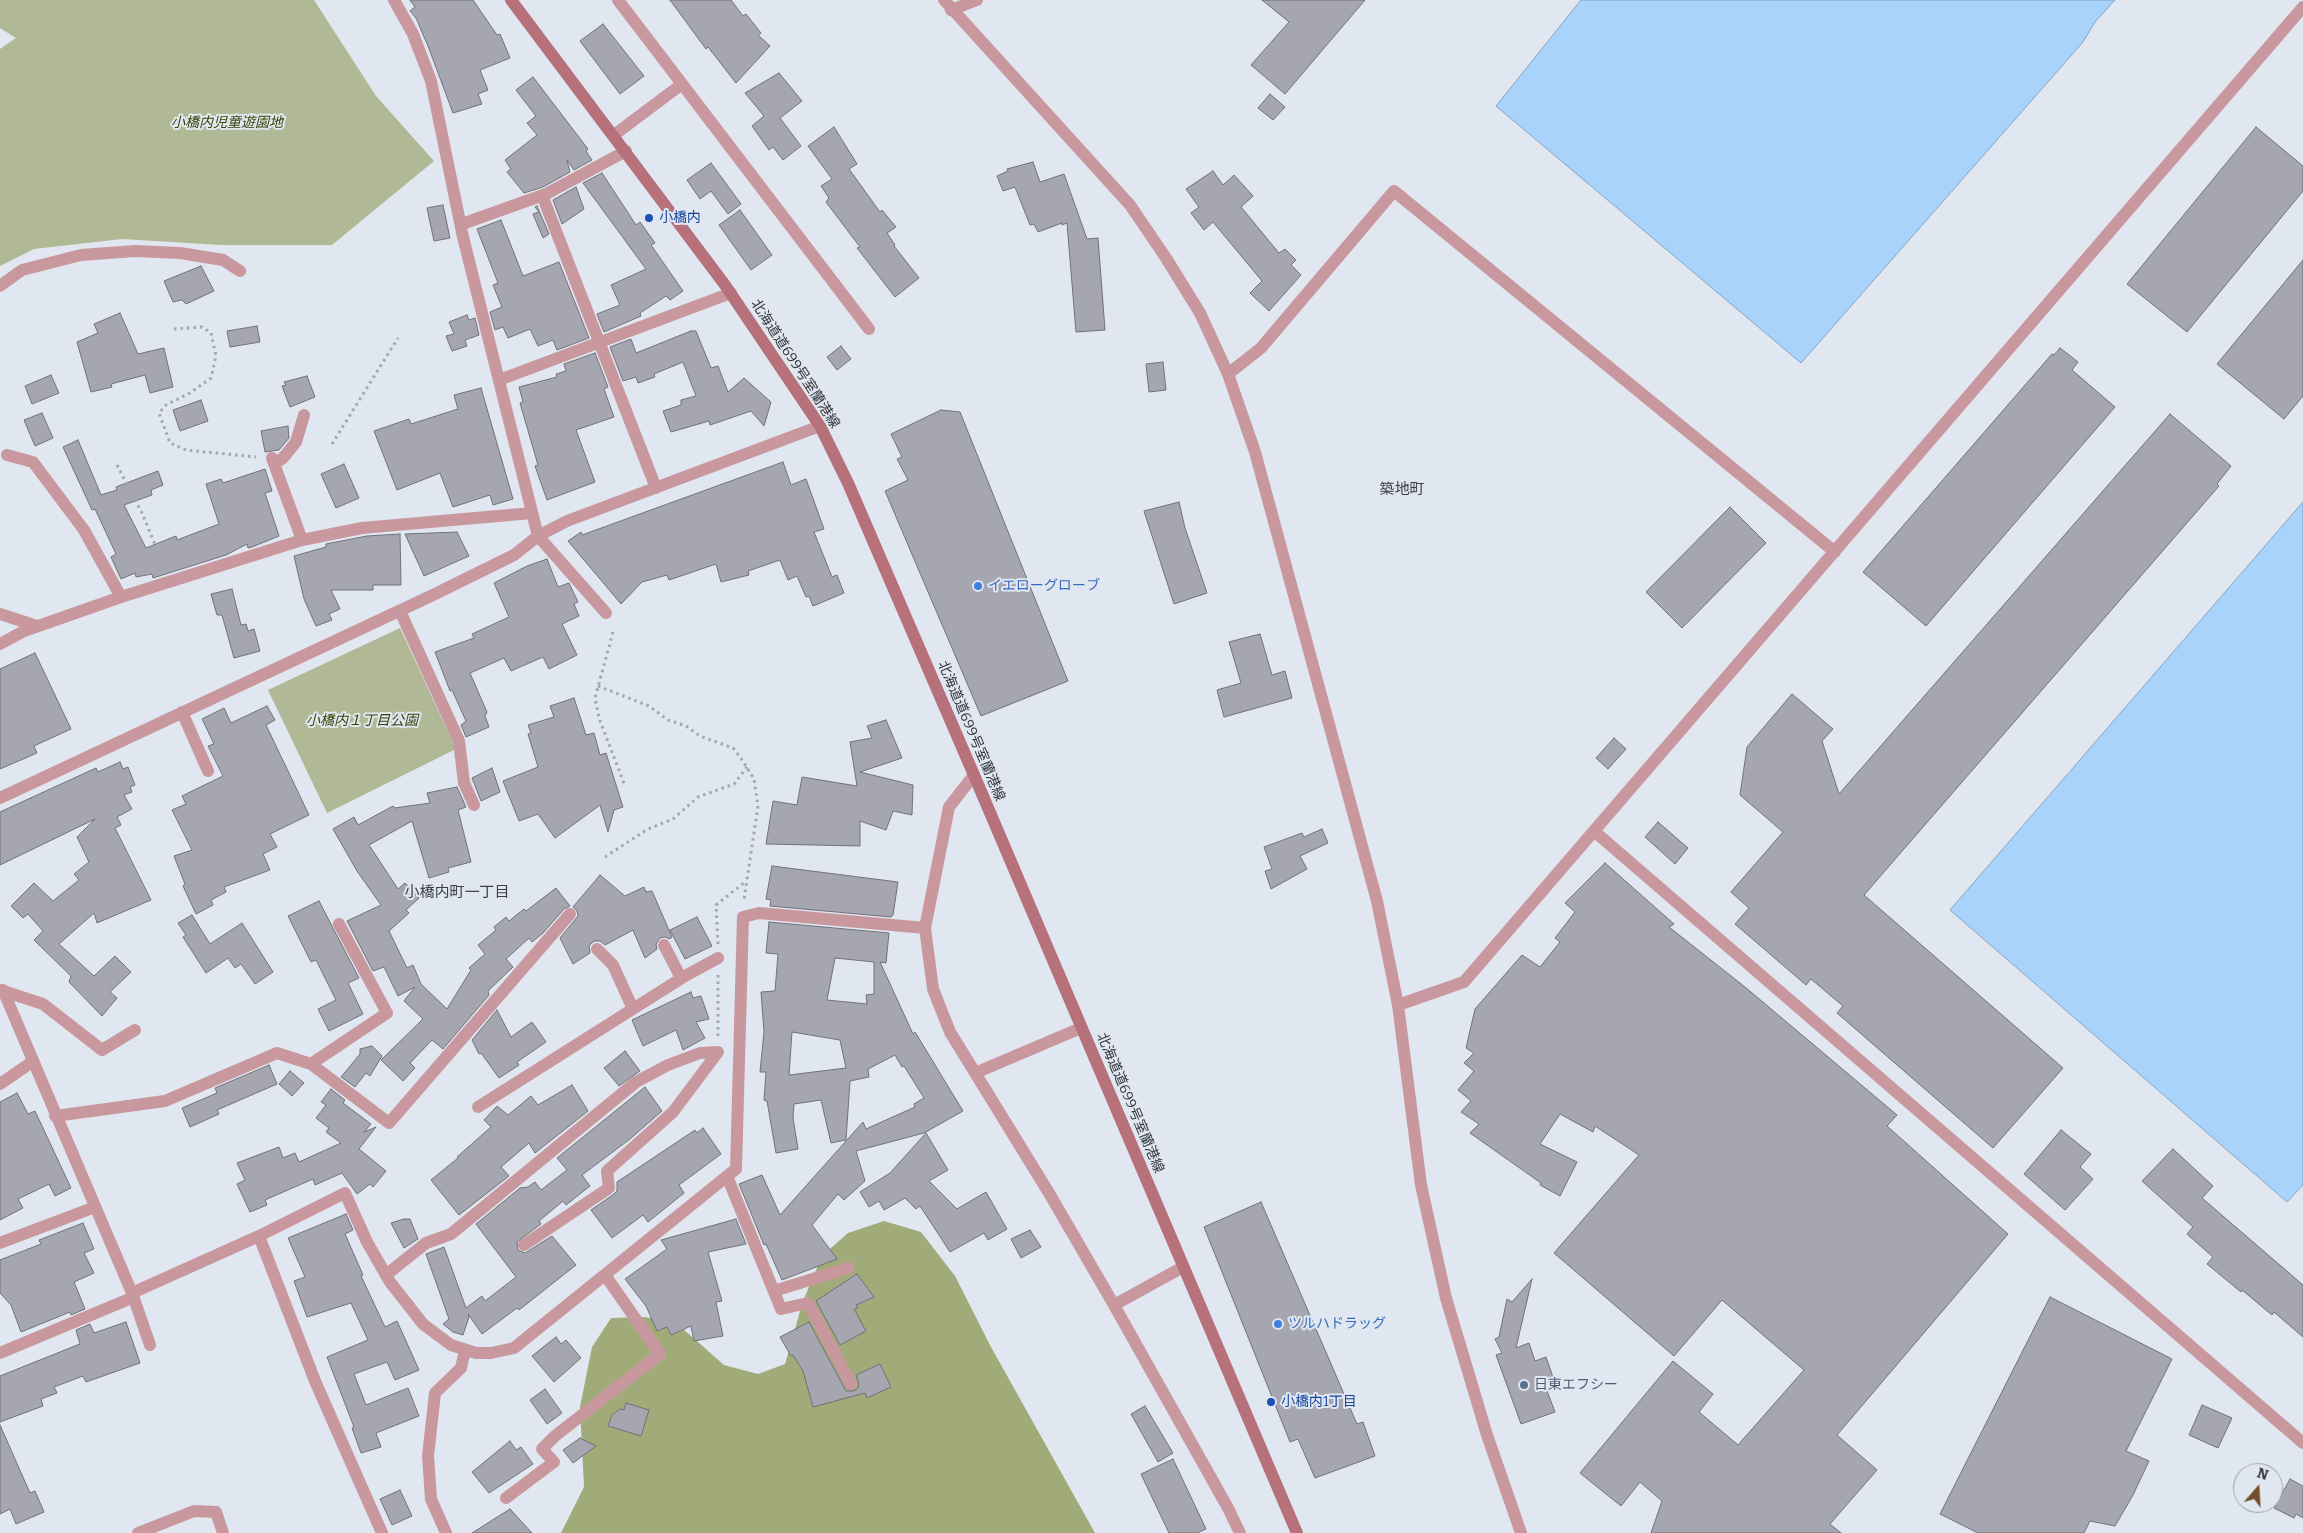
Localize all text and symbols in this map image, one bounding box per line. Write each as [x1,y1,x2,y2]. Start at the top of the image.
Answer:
park label: 小橋内児童遊園地 [171,115,283,131]
place label: 小橋内 [659,210,701,226]
marker: 小橋内 [643,212,655,224]
street label: 北海道道699号室蘭港線 [747,296,843,432]
district label: 築地町 [1380,481,1424,499]
place label: イエローグローブ [988,578,1100,594]
marker: イエローグローブ [972,580,984,592]
street label: 北海道道699号室蘭港線 [934,658,1008,804]
park label: 小橋内１丁目公園 [306,713,418,729]
district label: 小橋内町一丁目 [405,884,509,902]
street label: 北海道道699号室蘭港線 [1093,1030,1167,1176]
place label: ツルハドラッグ [1288,1316,1386,1332]
marker: ツルハドラッグ [1272,1318,1284,1330]
place label: 日東エフシー [1534,1377,1618,1393]
marker: 日東エフシー [1518,1379,1530,1391]
place label: 小橋内1丁目 [1281,1394,1357,1410]
marker: 小橋内1丁目 [1265,1396,1277,1408]
north arrow [2233,1463,2283,1513]
text: N [2255,1464,2271,1484]

